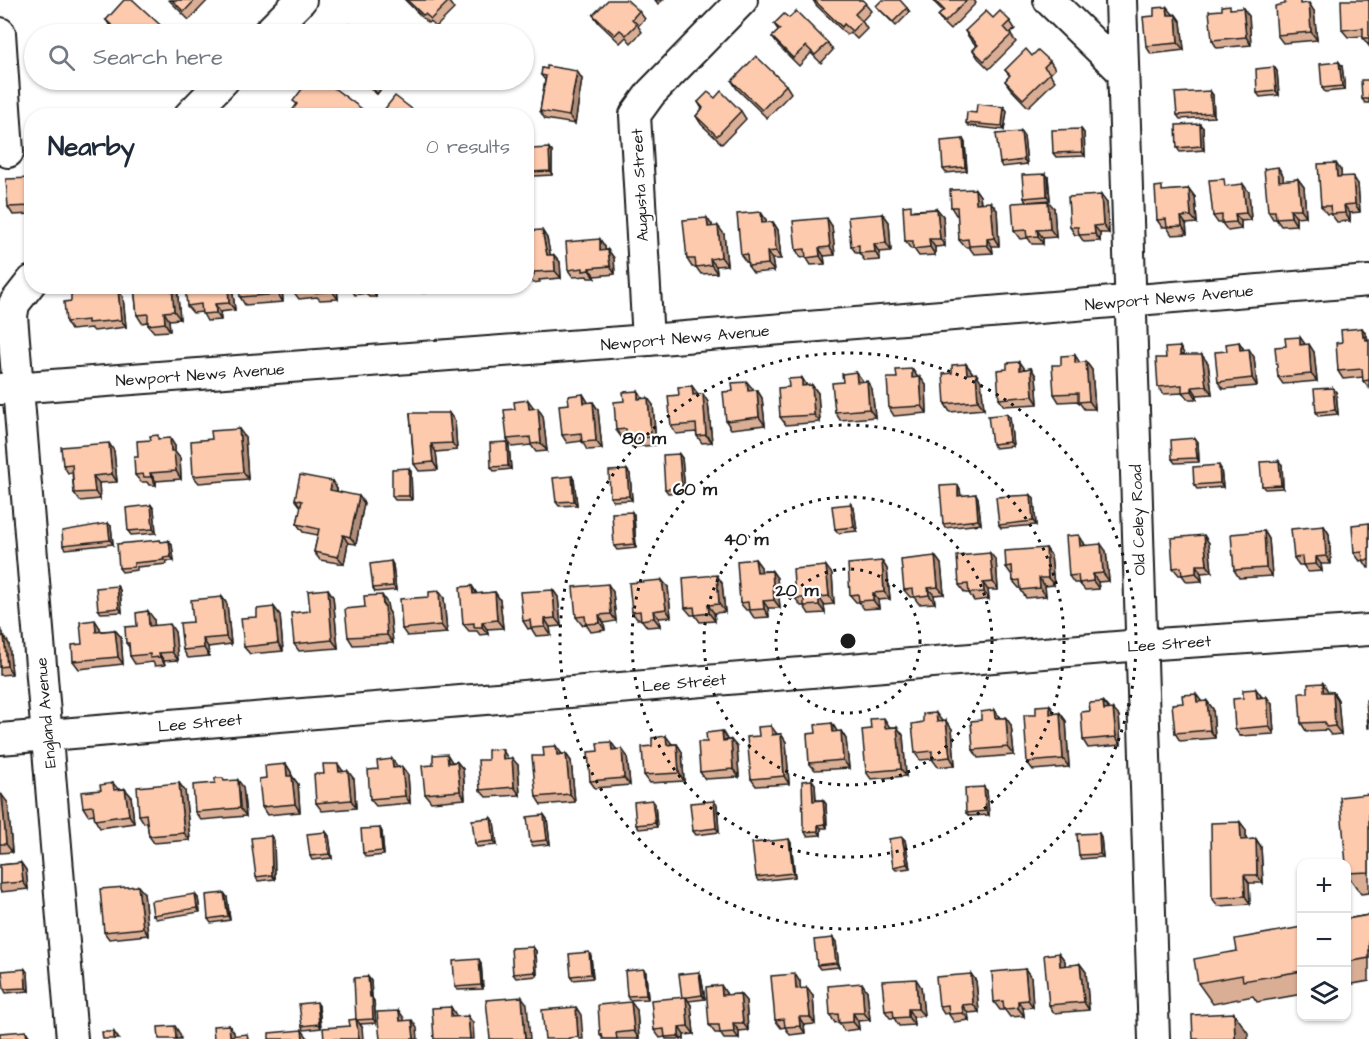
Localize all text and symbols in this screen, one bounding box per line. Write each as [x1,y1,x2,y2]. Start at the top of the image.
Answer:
search box [24,24,534,90]
icon: search [45,41,78,74]
text: Search here [93,42,223,73]
street label: Augusta Street [626,127,655,242]
text: Nearby [48,129,135,165]
text: 0 results [426,133,510,161]
street label: Newport News Avenue [1084,280,1255,316]
street label: Newport News Avenue [600,320,771,356]
street label: Newport News Avenue [115,358,286,392]
text: 80 m [622,426,667,451]
street label: Old Celey Road [1125,464,1152,576]
text: 60 m [673,477,718,502]
text: 40 m [724,527,769,552]
text: 20 m [775,578,819,603]
street label: Lee Street [1126,630,1212,658]
centre of rings [838,631,858,651]
street label: England Avenue [30,656,63,769]
street label: Lee Street [641,668,727,698]
street label: Lee Street [157,708,243,738]
map controls [1297,859,1351,1021]
button: + [1297,859,1351,913]
button: − [1297,913,1351,967]
button: layers [1297,967,1351,1021]

